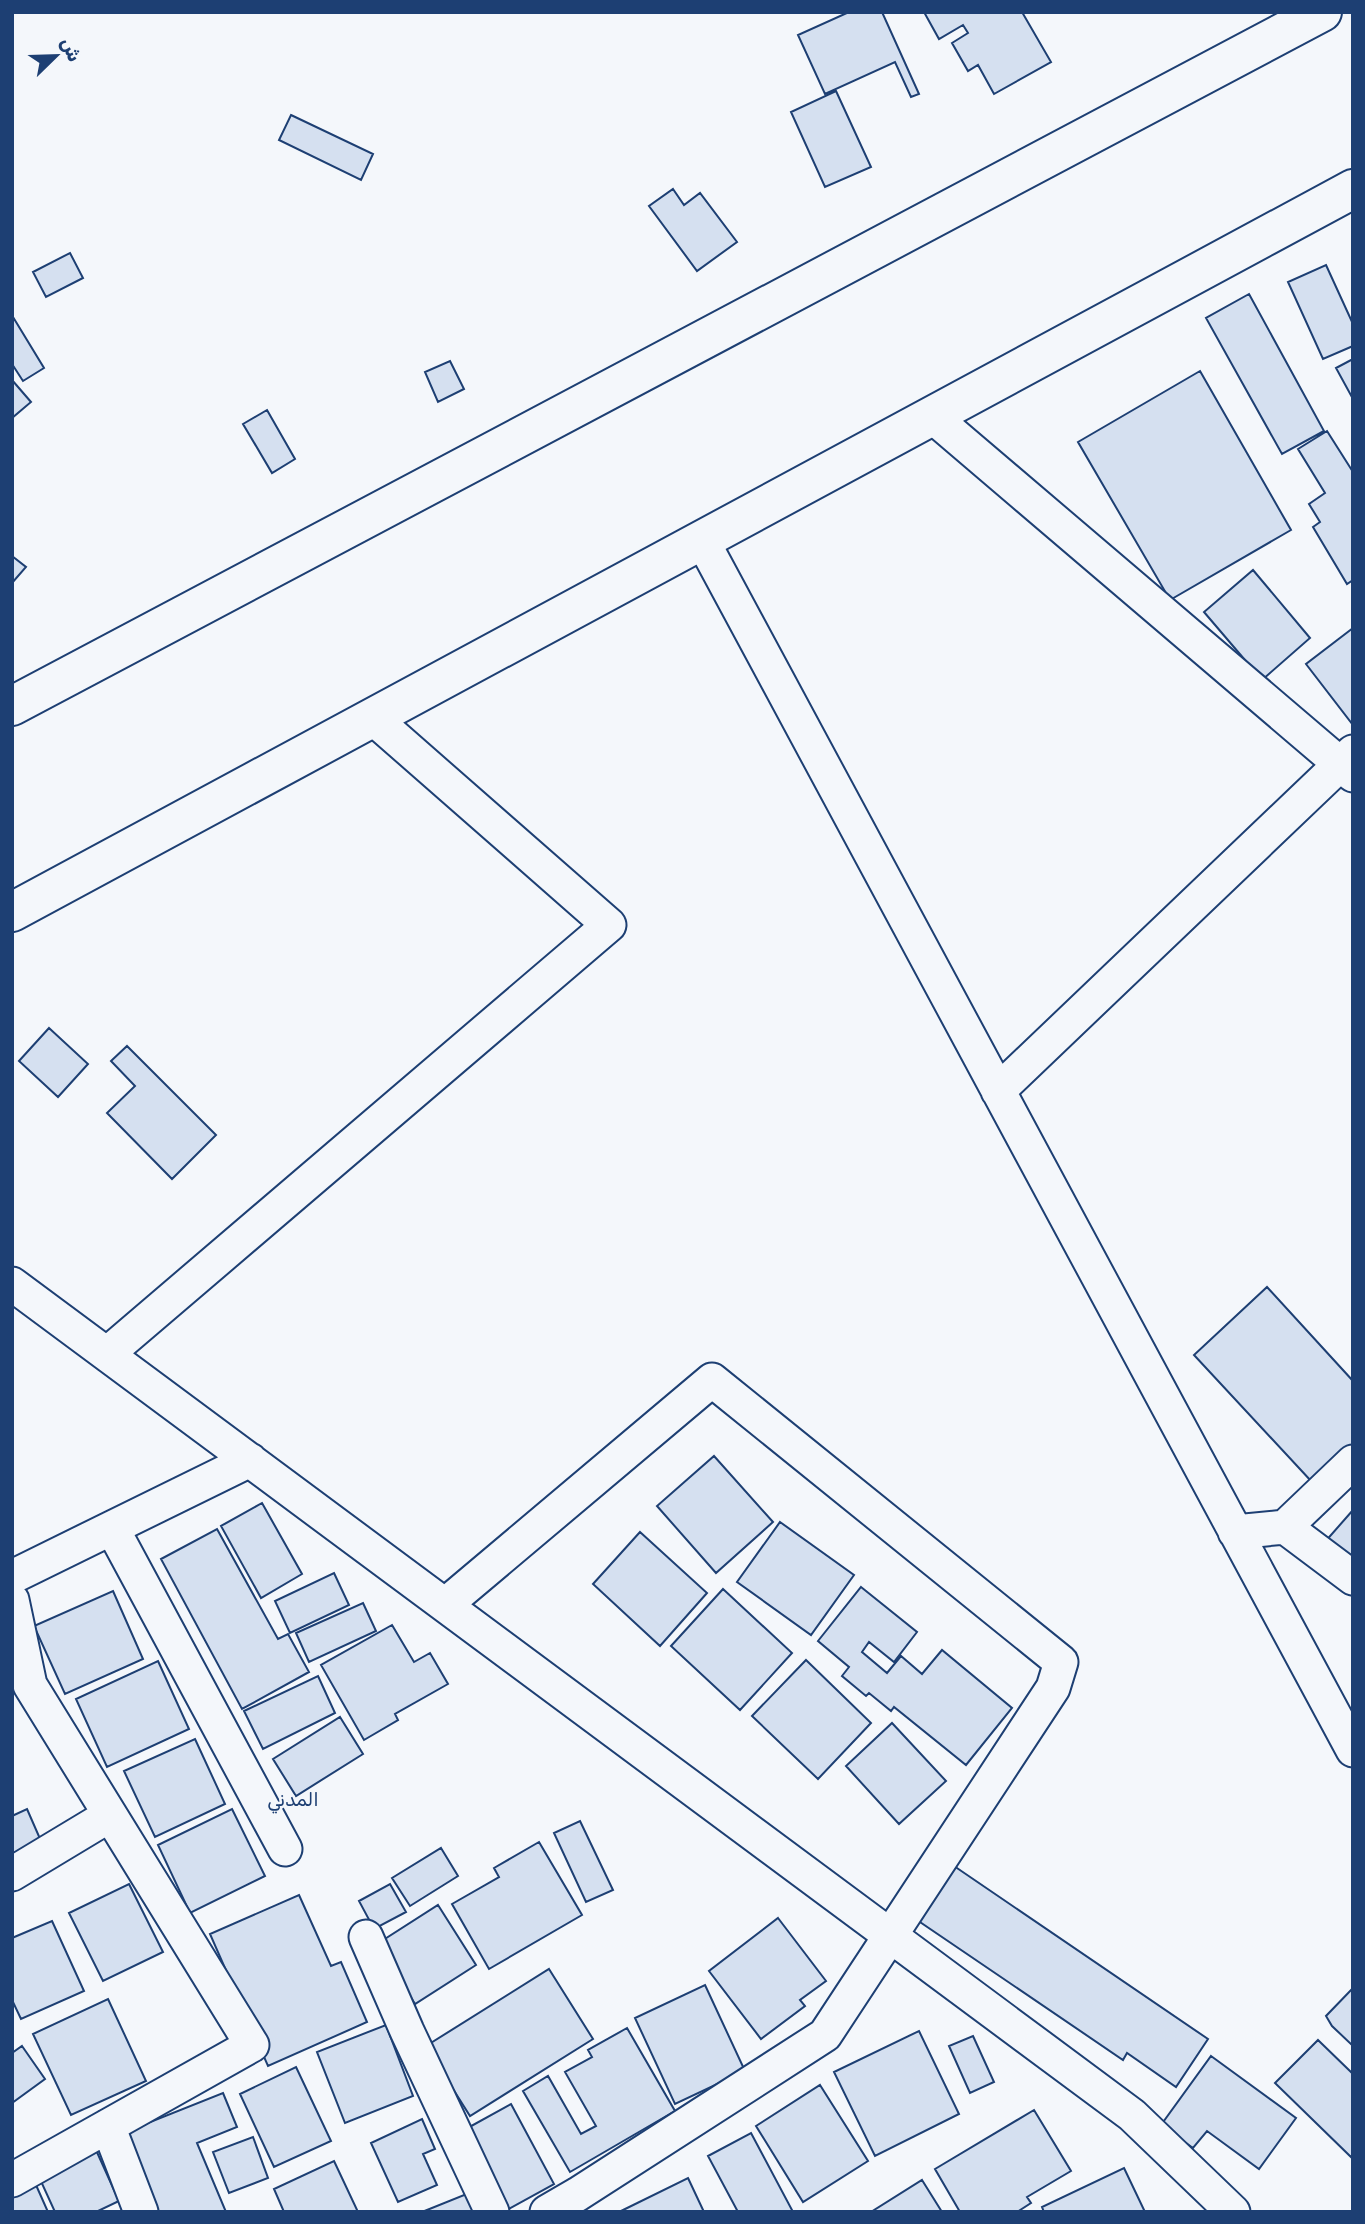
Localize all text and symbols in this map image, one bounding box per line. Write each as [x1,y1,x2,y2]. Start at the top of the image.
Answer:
north arrow [21,21,91,91]
text: ش [56,34,86,65]
district label: المدني [267,1788,319,1814]

